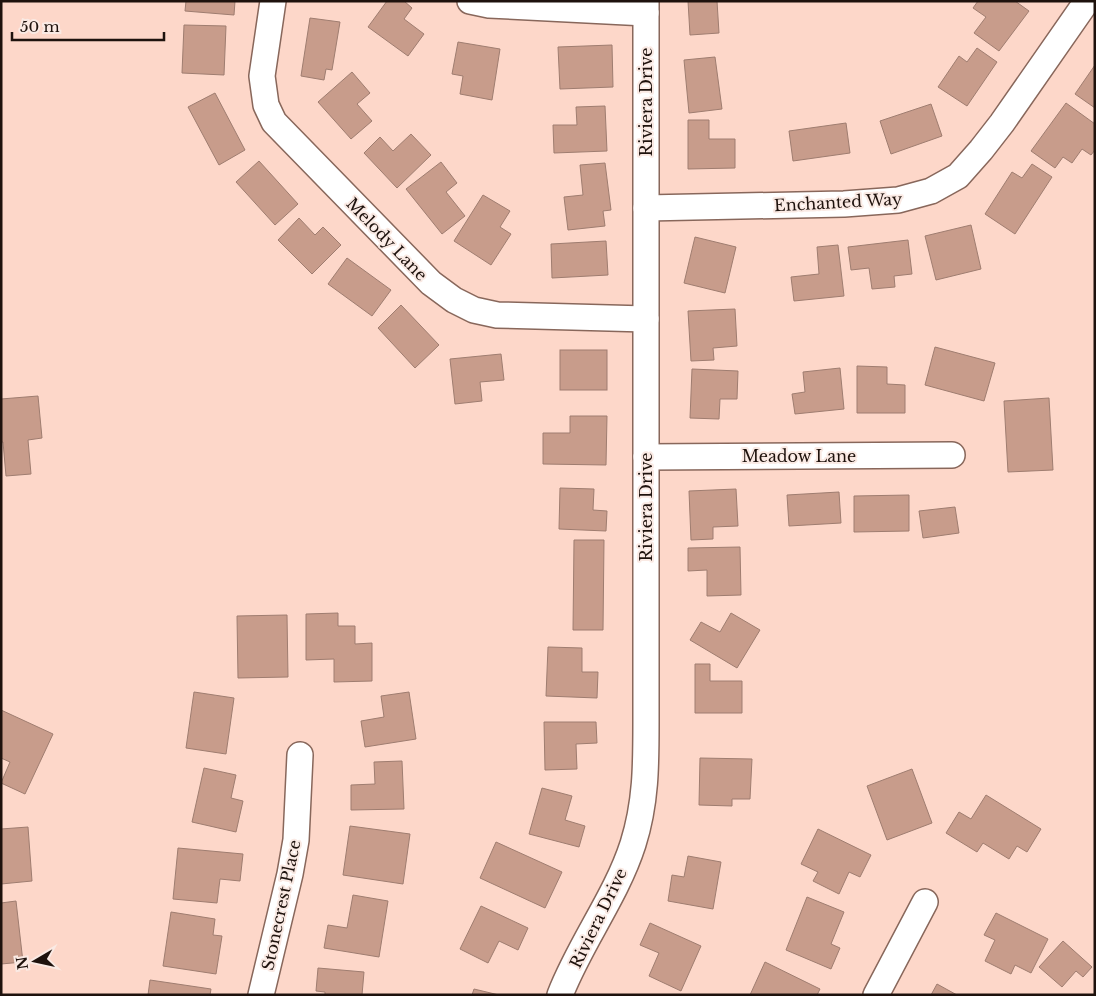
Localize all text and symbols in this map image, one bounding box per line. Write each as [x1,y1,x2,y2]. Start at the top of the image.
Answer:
scale bar [12,10,165,42]
text: 50 m [20,17,60,36]
street label: Riviera Drive [636,47,656,157]
street label: Enchanted Way [773,189,903,215]
street label: Melody Lane [342,193,432,285]
street label: Meadow Lane [742,446,856,466]
street label: Riviera Drive [636,452,656,562]
street label: Stonecrest Place [257,838,305,972]
street label: Riviera Drive [565,865,631,971]
north arrow [10,936,60,986]
text: N [12,955,32,971]

